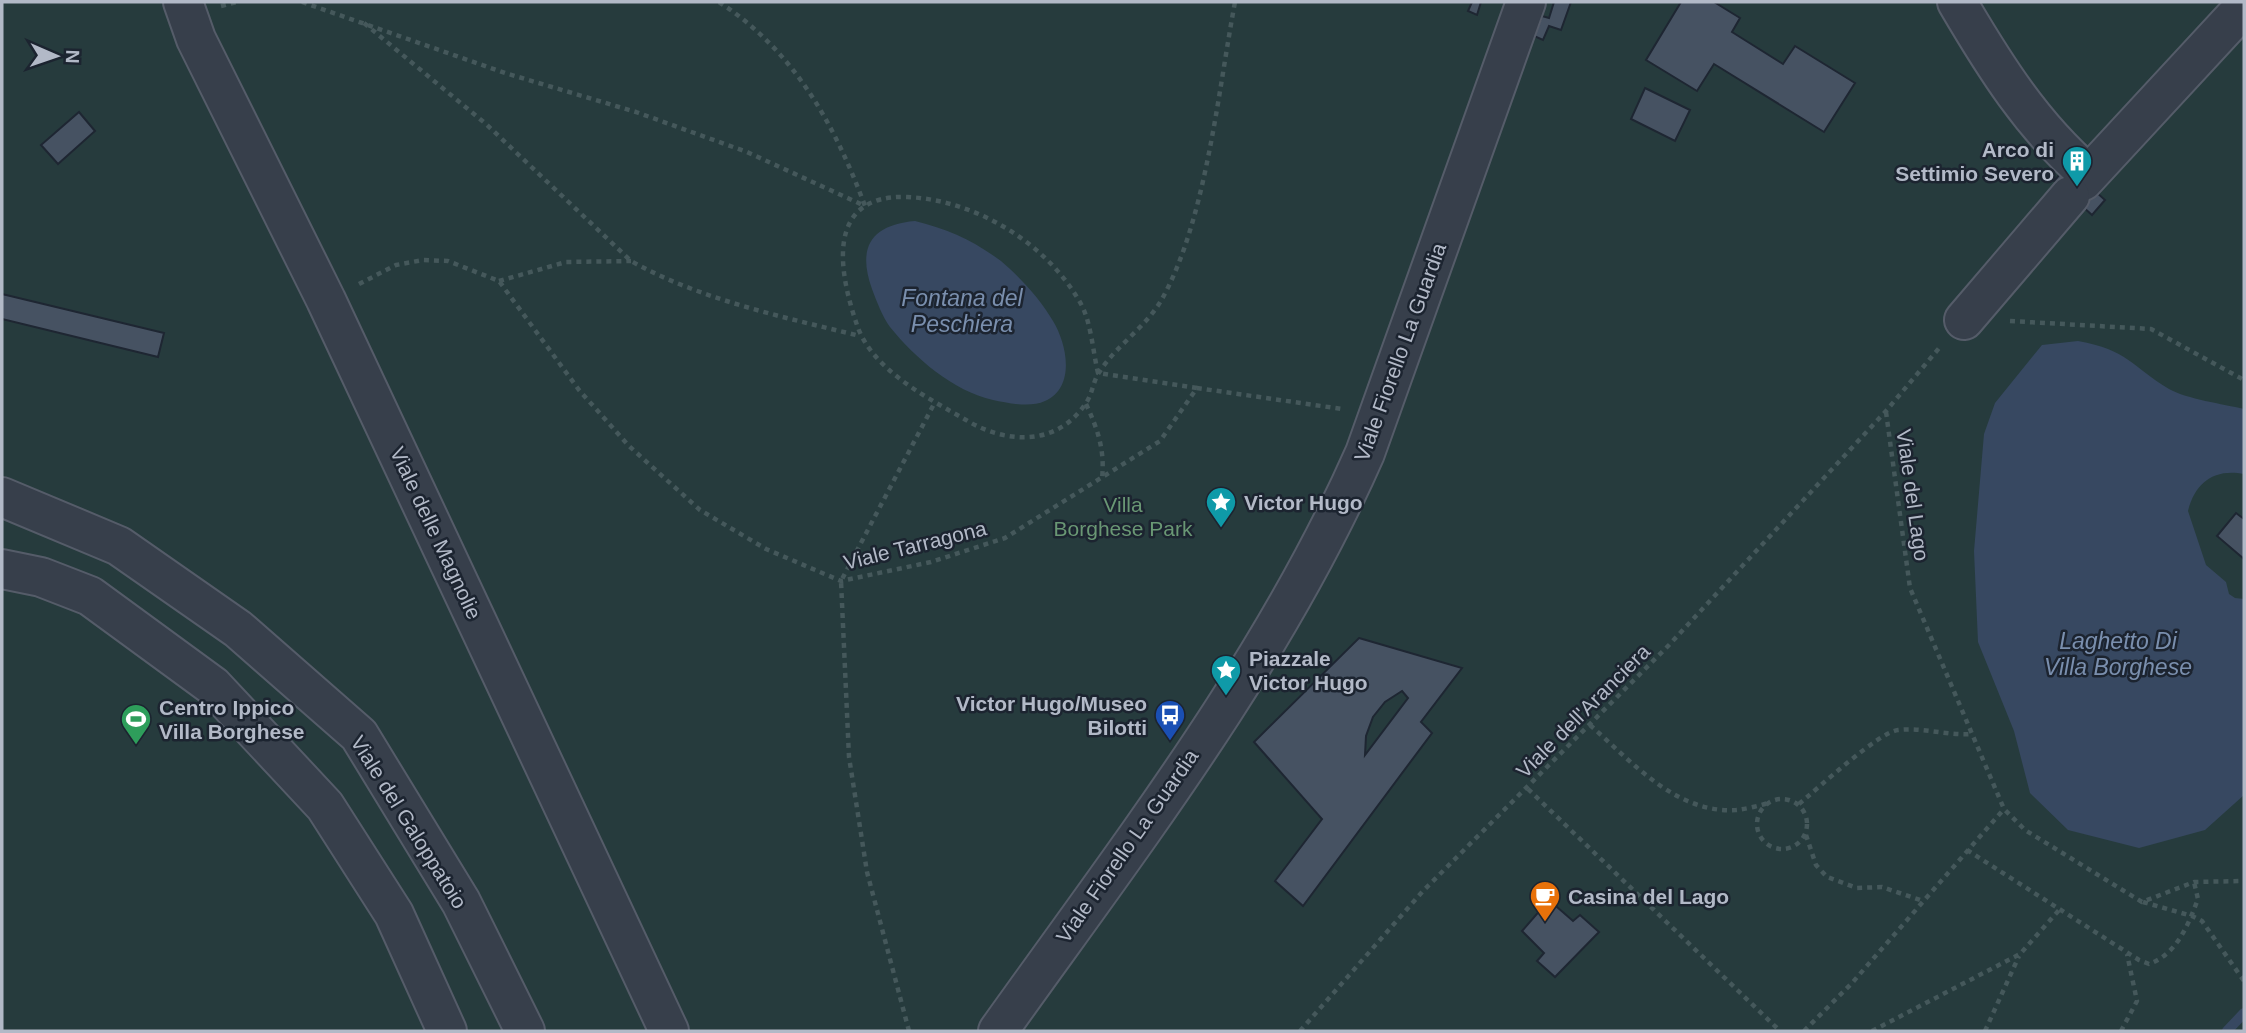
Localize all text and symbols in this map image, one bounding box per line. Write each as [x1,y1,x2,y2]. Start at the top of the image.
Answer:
north arrow [21,21,91,91]
text: N [62,49,83,64]
place label: Arco di Settimio Severo [1895,138,2054,185]
building icon: Arco di Settimio Severo [2060,144,2094,188]
street label: Viale Fiorello La Guardia [1350,239,1450,464]
water label: Fontana del Peschiera [901,285,1024,337]
street label: Viale del Lago [1892,428,1934,562]
street label: Viale delle Magnolie [386,443,486,623]
place icon: Victor Hugo [1204,485,1238,529]
place label: Victor Hugo [1244,491,1363,514]
park label: Villa Borghese Park [1054,493,1193,540]
street label: Viale Tarragona [841,516,989,574]
water label: Laghetto Di Villa Borghese [2044,628,2192,680]
street label: Viale dell'Aranciera [1512,639,1655,782]
place label: Piazzale Victor Hugo [1249,647,1368,694]
place icon: Piazzale Victor Hugo [1209,653,1243,697]
place label: Victor Hugo/Museo Bilotti [956,692,1147,739]
place label: Centro Ippico Villa Borghese [159,696,305,743]
bus stop icon: Victor Hugo/Museo Bilotti [1153,698,1187,742]
sports icon: Centro Ippico Villa Borghese [119,702,153,746]
street label: Viale del Galoppatoio [346,731,472,913]
street label: Viale Fiorello La Guardia [1051,745,1203,947]
cafe icon: Casina del Lago [1528,879,1562,923]
place label: Casina del Lago [1568,885,1729,908]

